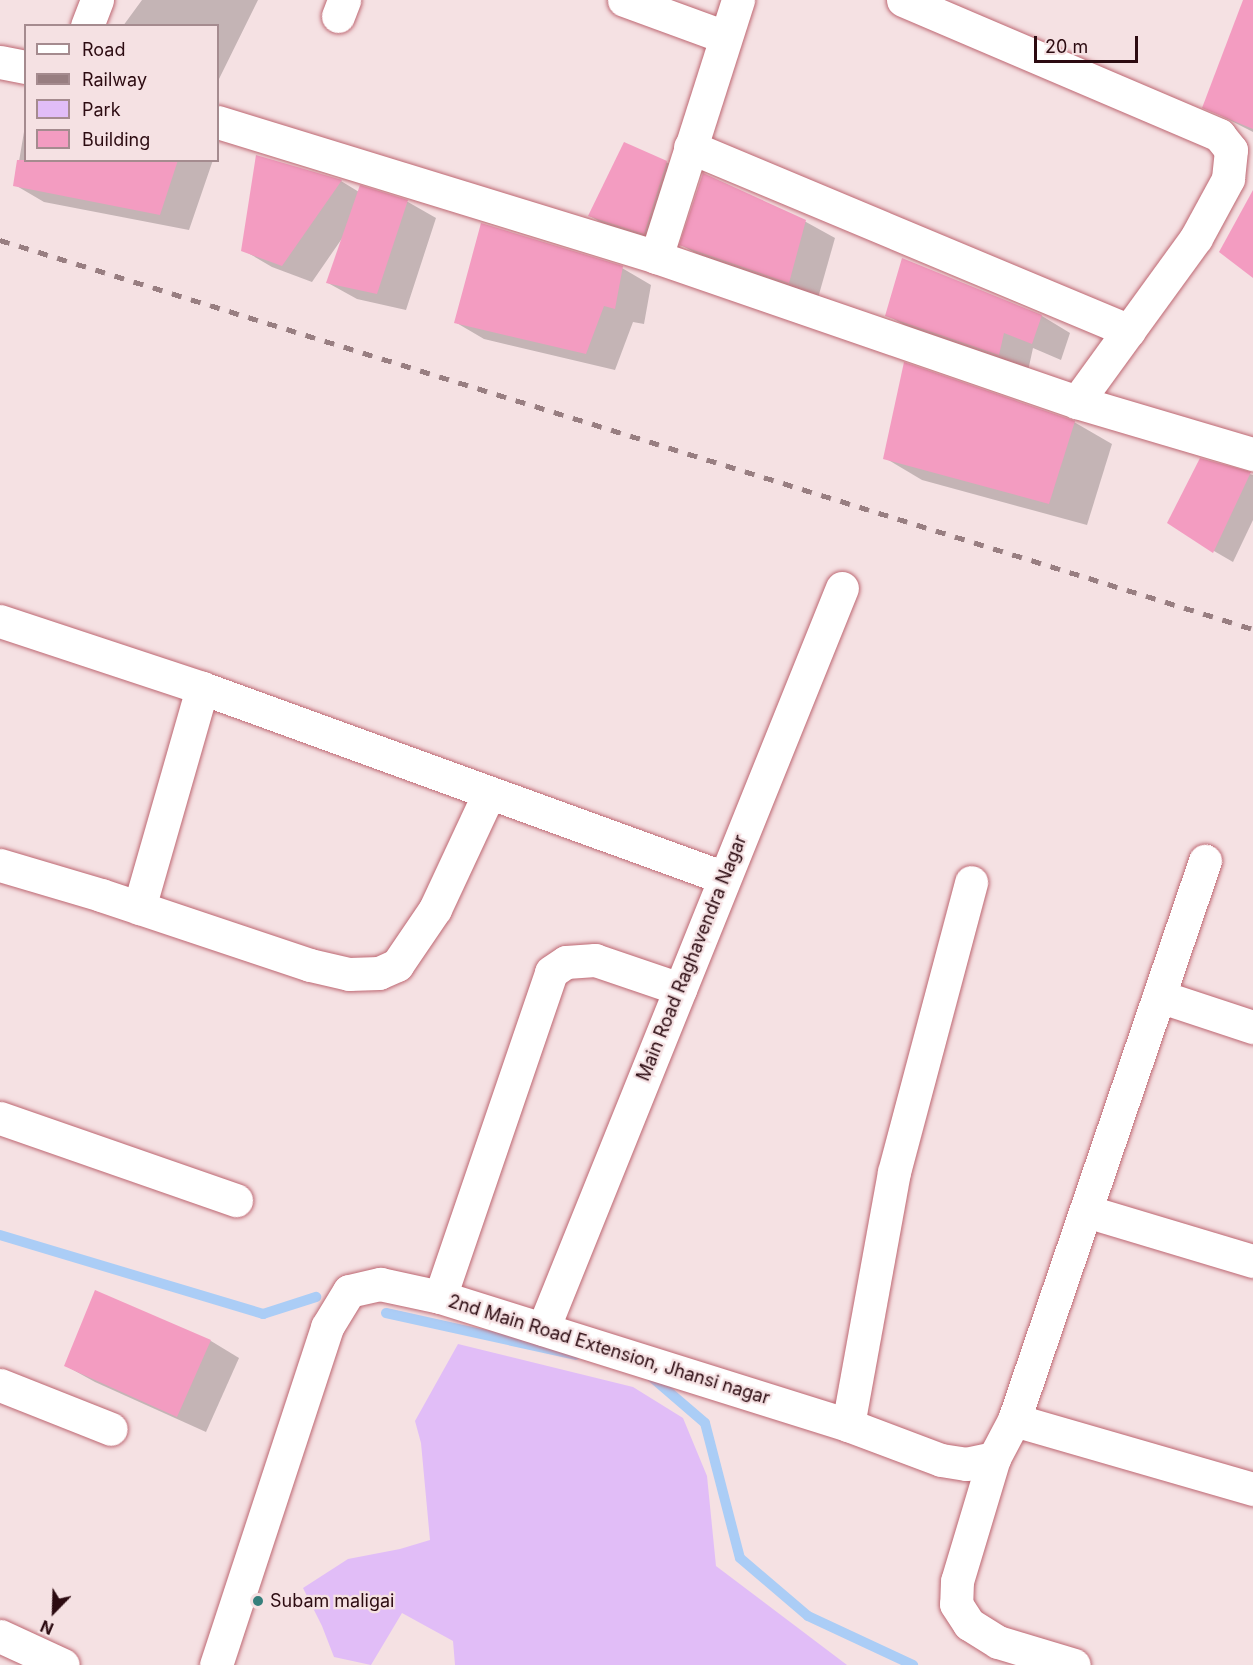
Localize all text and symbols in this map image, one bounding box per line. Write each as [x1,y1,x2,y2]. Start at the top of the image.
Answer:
legend [24,24,219,162]
scale bar [1037,24,1140,62]
text: 20 m [1045,36,1088,57]
text: Road [82,39,125,60]
text: Railway [82,69,147,90]
text: Park [82,99,121,120]
text: Building [82,129,150,150]
street label: Main Road Raghavendra Nagar [633,832,751,1084]
street label: 2nd Main Road Extension, Jhansi nagar [446,1291,772,1409]
north arrow [24,1581,84,1641]
place label: Subam maligai [270,1590,394,1612]
marker: Subam maligai [251,1594,265,1608]
text: N [37,1616,56,1639]

